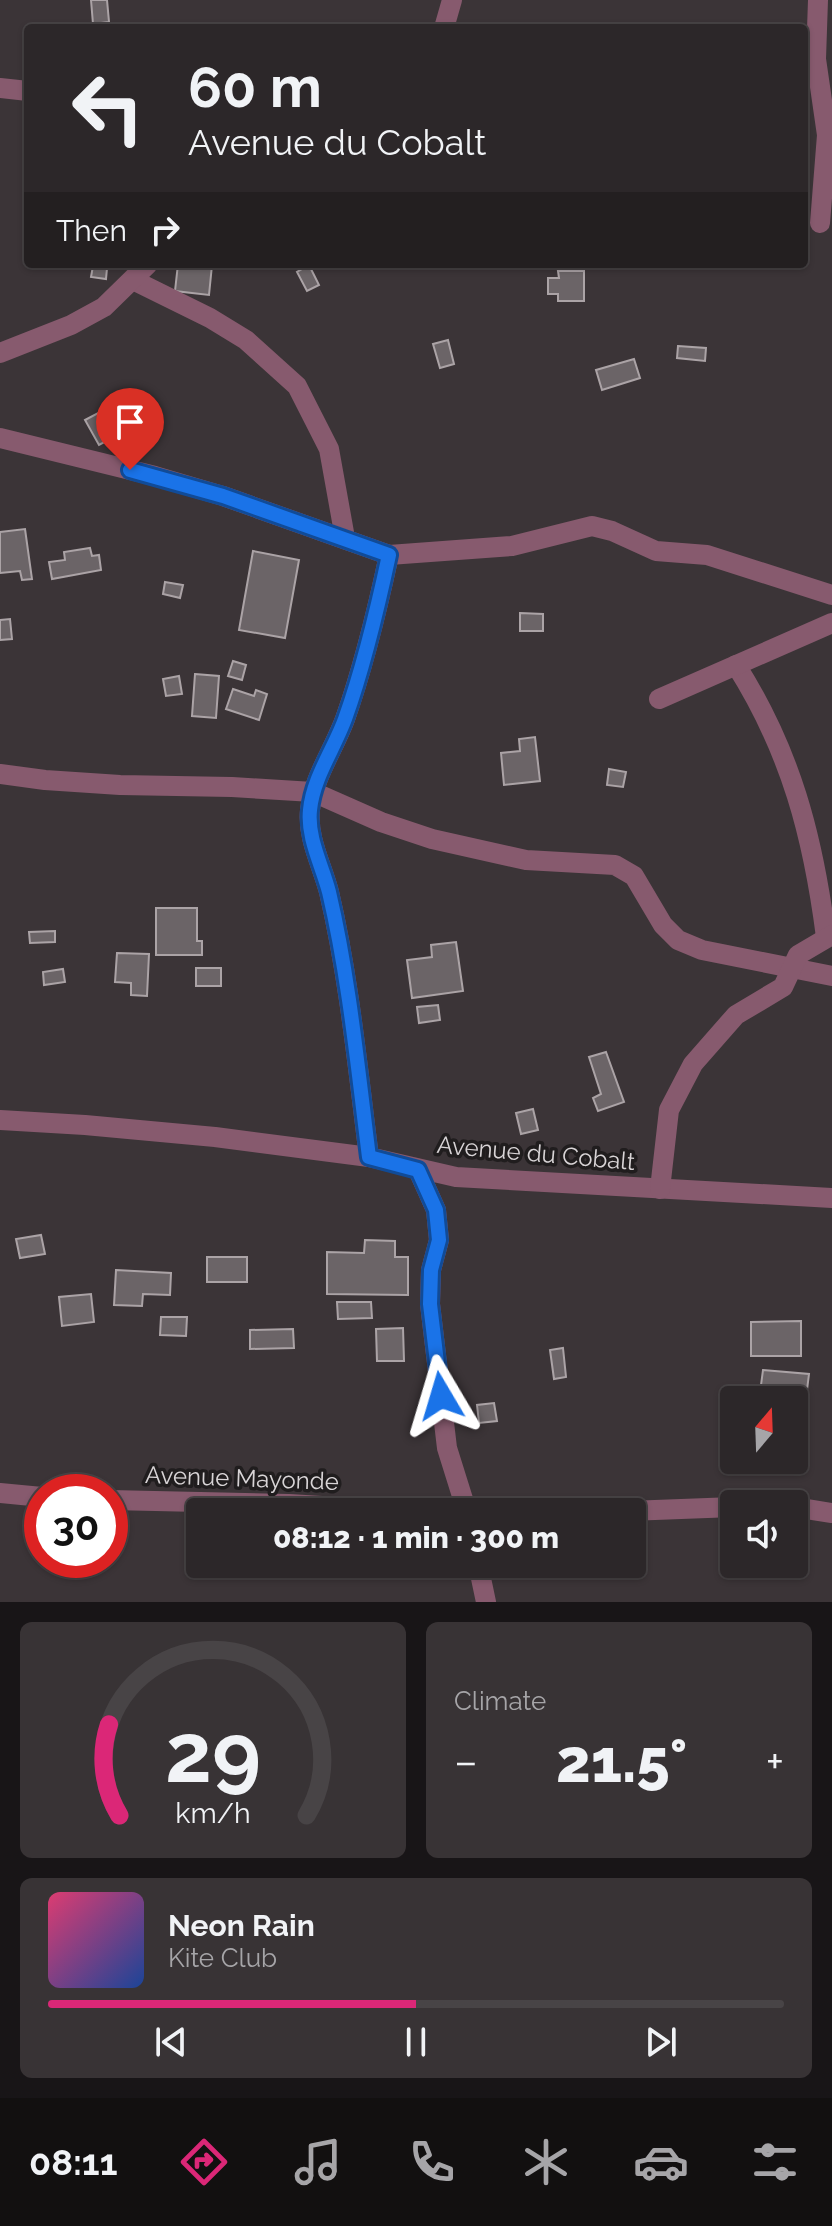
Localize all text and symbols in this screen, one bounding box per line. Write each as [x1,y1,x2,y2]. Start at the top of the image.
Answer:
text: 60 m [188,54,322,120]
icon: left [56,56,160,160]
text: Avenue du Cobalt [188,121,486,163]
icon: right [143,208,187,252]
text: Then [56,213,127,248]
pin [96,388,164,470]
icon: arrive [108,400,152,444]
street label: Avenue du Cobalt [436,1130,636,1176]
position arrow [399,1354,483,1438]
north arrow [720,1386,808,1474]
map controls [720,1386,808,1578]
street label: Avenue Mayonde [145,1460,339,1496]
speed limit sign: 30 [24,1474,128,1578]
button: sound [720,1490,808,1578]
text: 08:12 · 1 min · 300 m [273,1520,559,1555]
text: Climate [454,1686,546,1716]
text: 29 [165,1704,261,1801]
text: 21.5° [556,1726,687,1796]
text: − [454,1736,478,1787]
text: + [766,1736,784,1787]
text: km/h [175,1796,251,1830]
text: Neon Rain [168,1908,315,1943]
text: Kite Club [168,1943,277,1973]
icon: previous [149,2020,193,2064]
icon: pause [394,2020,438,2064]
icon: next [639,2020,683,2064]
icon: directions [176,2134,232,2190]
icon: music [290,2134,346,2190]
icon: phone [404,2134,460,2190]
icon: climate [518,2134,574,2190]
icon: car [633,2134,689,2190]
icon: filters [747,2134,803,2190]
text: 08:11 [29,2141,117,2183]

